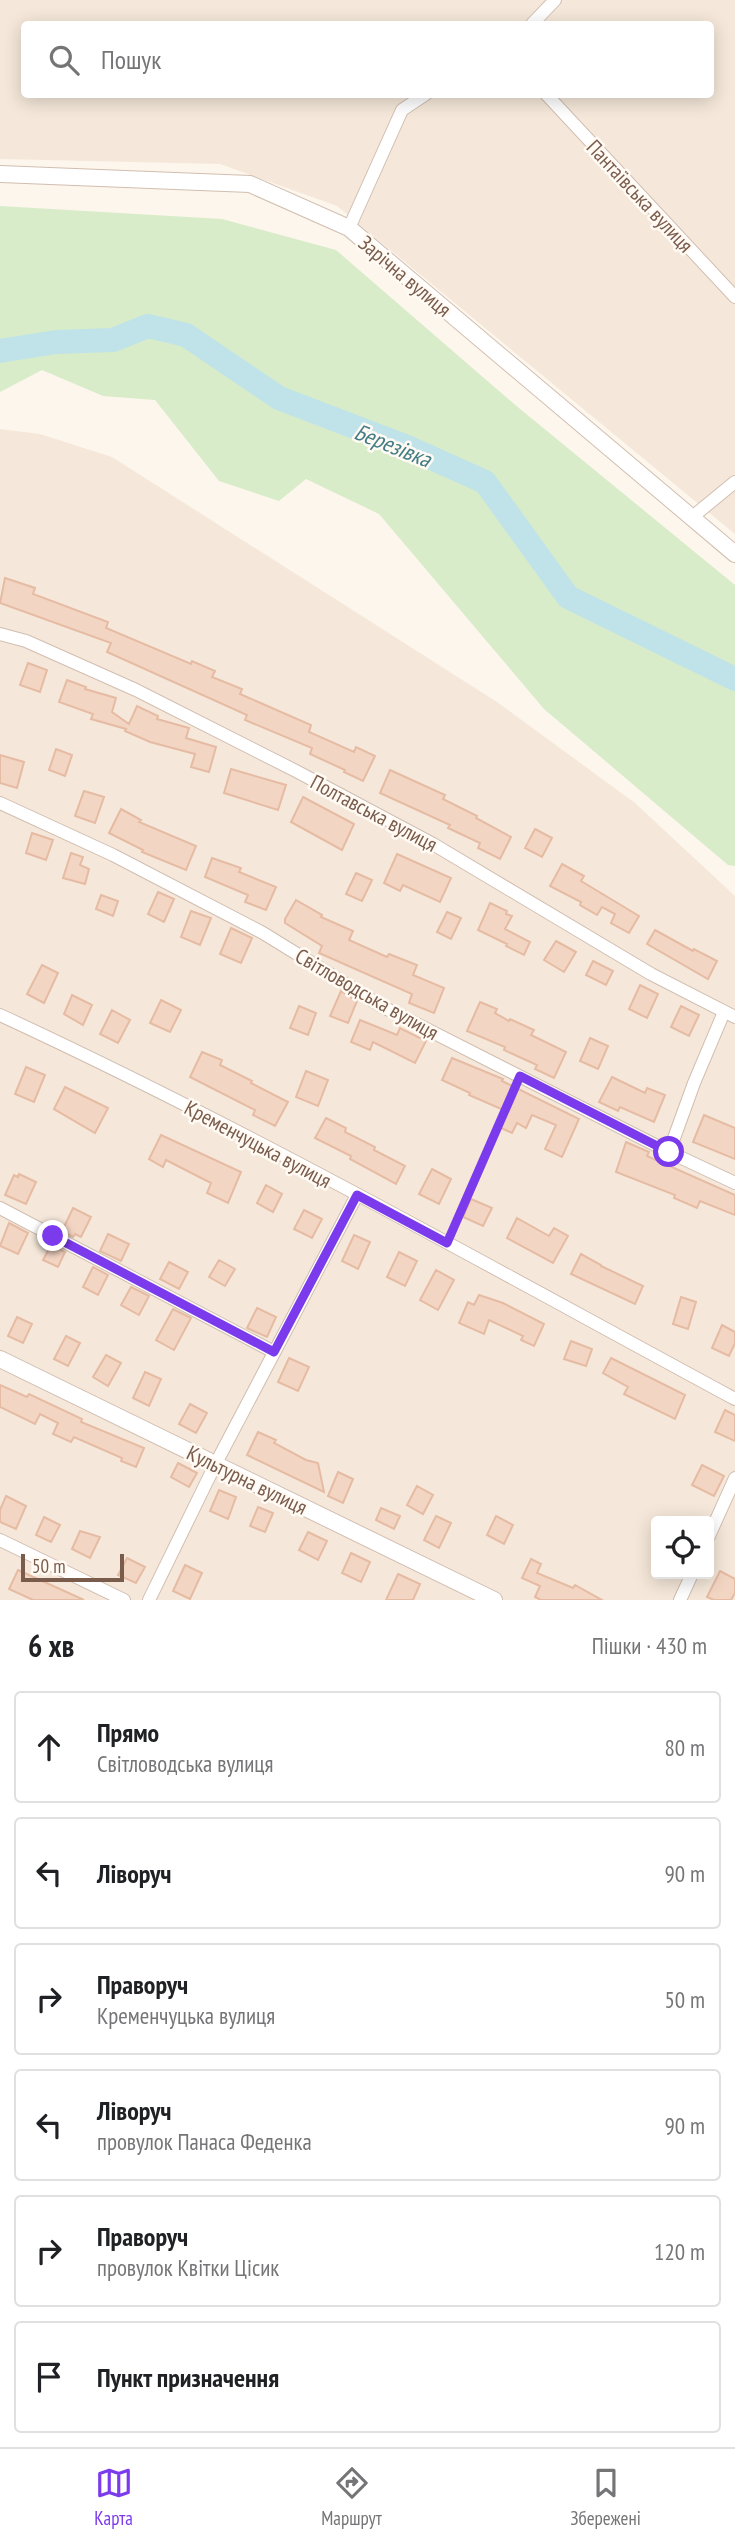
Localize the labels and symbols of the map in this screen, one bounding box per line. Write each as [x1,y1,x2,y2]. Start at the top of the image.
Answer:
street label: Пантаївська вулиця [581,134,699,258]
street label: Зарічна вулиця [353,229,457,323]
water label: Березівка [351,417,437,474]
street label: Полтавська вулиця [306,768,442,858]
street label: Світловодська вулиця [291,942,443,1046]
street label: Кременчуцька вулиця [180,1094,336,1194]
route start [653,1136,684,1167]
route end [37,1220,68,1251]
street label: Культурна вулиця [182,1439,312,1521]
scale bar [21,1551,124,1583]

